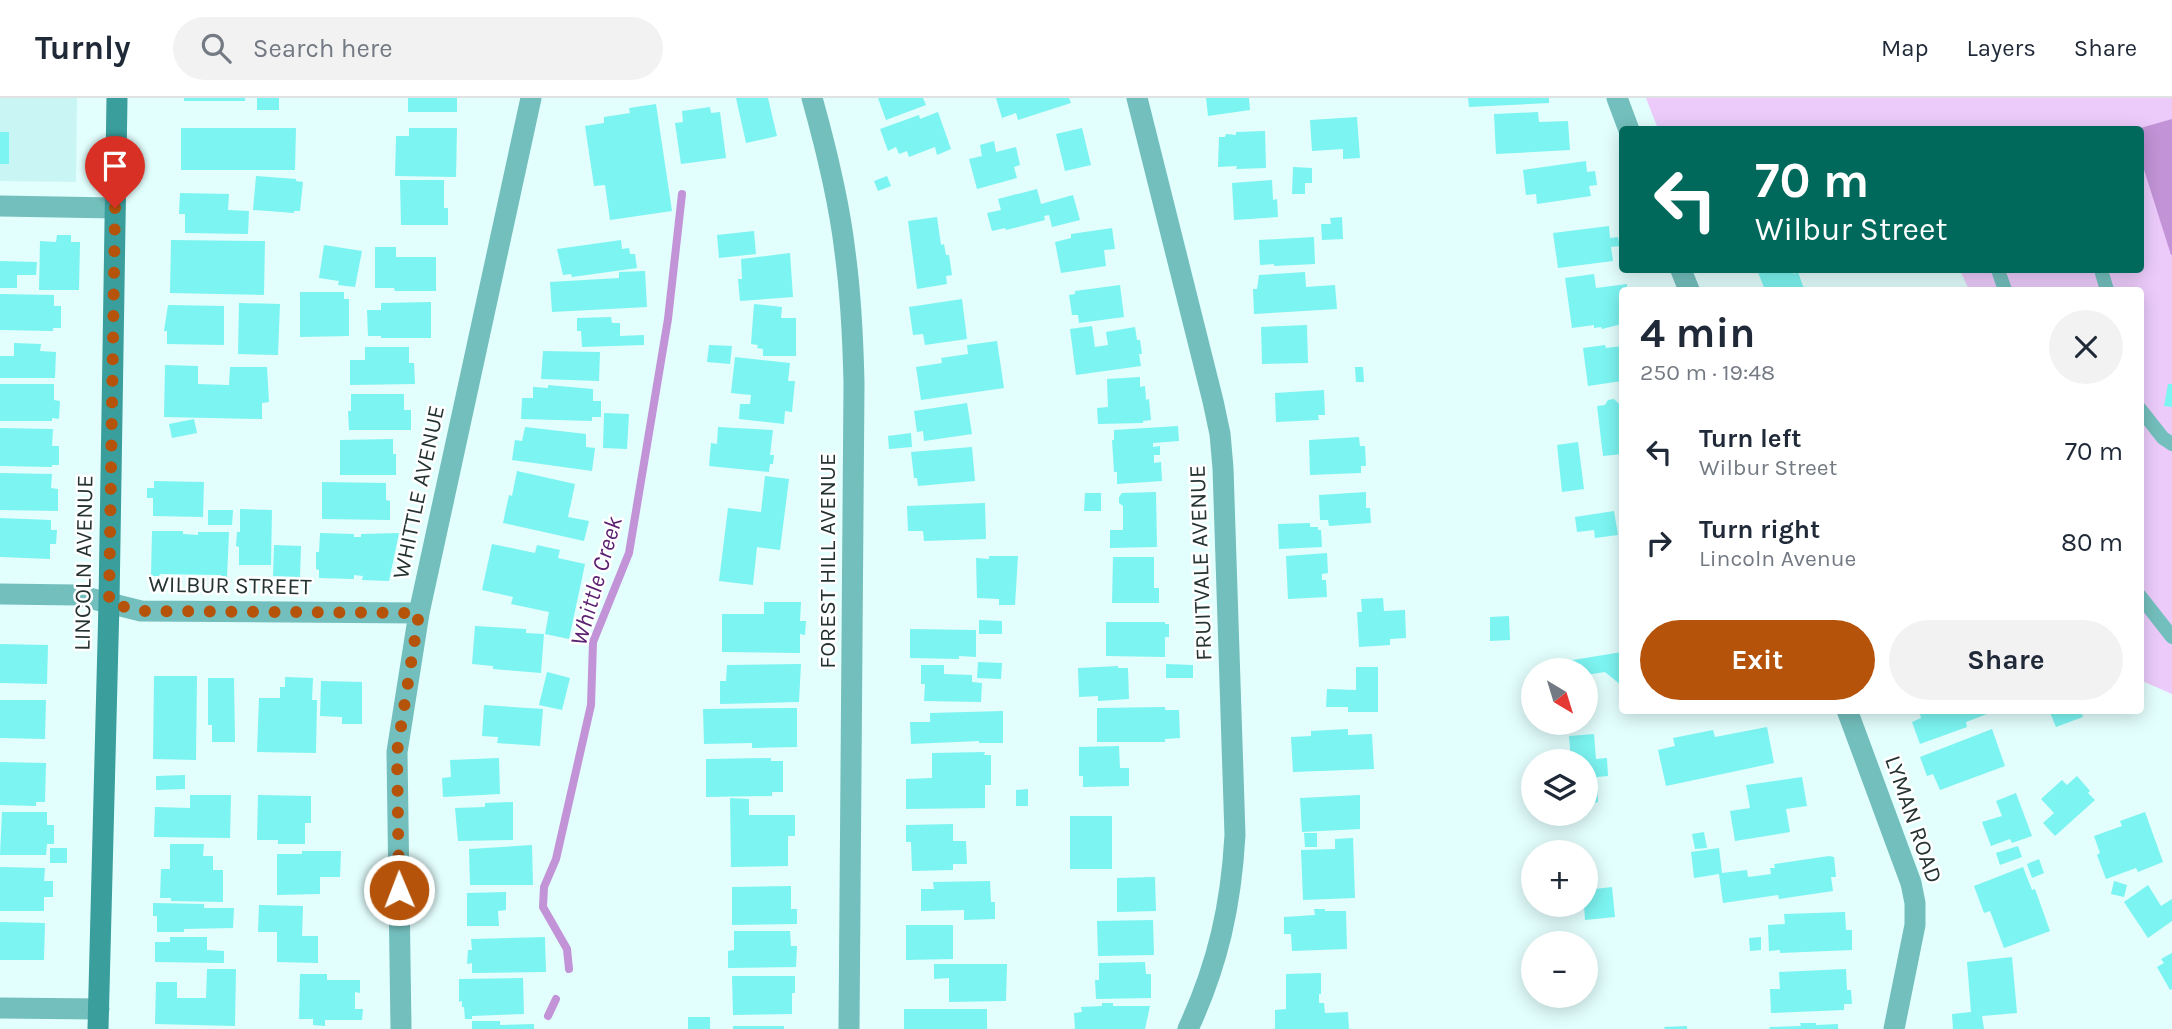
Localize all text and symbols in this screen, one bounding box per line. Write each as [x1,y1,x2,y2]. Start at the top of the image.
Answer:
search box [173,17,663,80]
text: Turnly [35,29,131,67]
icon: search [197,29,235,67]
text: Search here [253,33,393,64]
text: Map [1881,34,1929,62]
text: Layers [1967,34,2036,62]
text: Share [2074,34,2137,62]
pin [85,136,145,208]
icon: arrive [96,147,134,185]
text: 70 m [1755,152,1869,209]
icon: left [1640,154,1731,245]
text: Wilbur Street [1755,211,1947,248]
text: 4 min [1640,308,1755,358]
button: close [2049,310,2123,384]
text: 250 m · 19:48 [1640,359,1775,386]
street label: WHITTLE AVENUE [387,403,450,581]
text: Turn left [1699,423,1801,454]
icon: left [1640,433,1678,471]
text: 70 m [2065,436,2123,467]
street label: FOREST HILL AVENUE [814,453,841,669]
text: Wilbur Street [1699,454,1837,481]
street label: FRUITVALE AVENUE [1184,465,1217,661]
street label: LINCOLN AVENUE [68,475,99,651]
water label: Whittle Creek [564,512,628,649]
text: Turn right [1699,514,1820,545]
icon: right [1640,524,1678,562]
text: 80 m [2061,527,2123,558]
text: Lincoln Avenue [1699,545,1856,572]
street label: WILBUR STREET [148,571,312,600]
button: Exit [1640,620,1875,700]
button: Share [1889,620,2123,700]
north arrow [1521,658,1598,735]
map controls [1521,658,1598,1008]
button: layers [1521,749,1598,826]
street label: LYMAN ROAD [1879,752,1948,886]
button: + [1521,840,1598,917]
position arrow [362,853,436,927]
button: − [1521,931,1598,1008]

